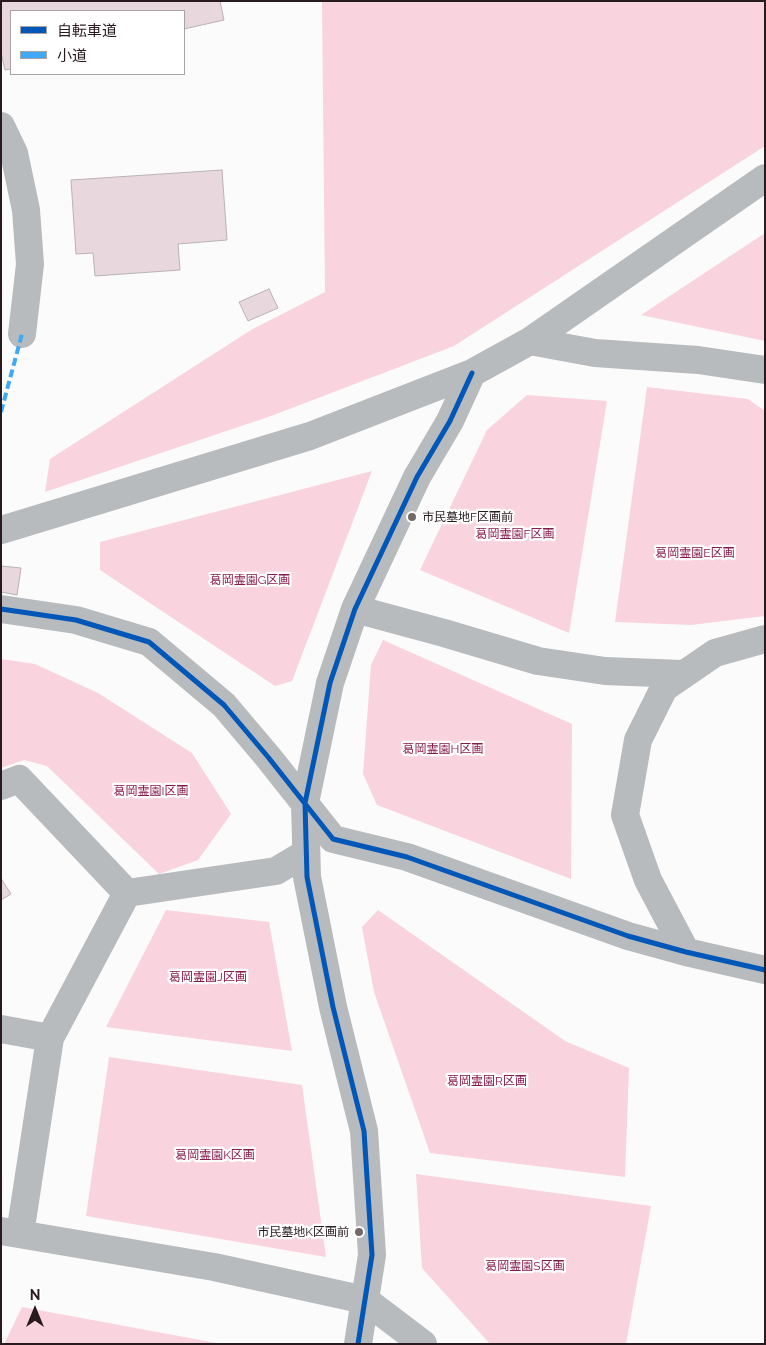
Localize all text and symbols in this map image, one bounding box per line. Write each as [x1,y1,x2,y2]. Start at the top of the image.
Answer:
legend [10,10,185,75]
text: 自転車道 [57,22,117,40]
text: 小道 [57,47,87,65]
place label: 市民墓地F区画前 [422,510,513,524]
marker: 市民墓地F区画前 [406,511,418,523]
park label: 葛岡霊園F区画 [475,527,555,541]
park label: 葛岡霊園E区画 [655,546,735,560]
park label: 葛岡霊園G区画 [210,573,290,587]
park label: 葛岡霊園H区画 [403,742,483,756]
park label: 葛岡霊園I区画 [114,784,188,798]
park label: 葛岡霊園J区画 [169,970,247,984]
park label: 葛岡霊園R区画 [447,1074,527,1088]
park label: 葛岡霊園K区画 [175,1148,255,1162]
place label: 市民墓地K区画前 [257,1225,349,1239]
marker: 市民墓地K区画前 [353,1226,365,1238]
park label: 葛岡霊園S区画 [485,1259,565,1273]
north arrow [10,1285,60,1335]
text: N [30,1287,40,1303]

